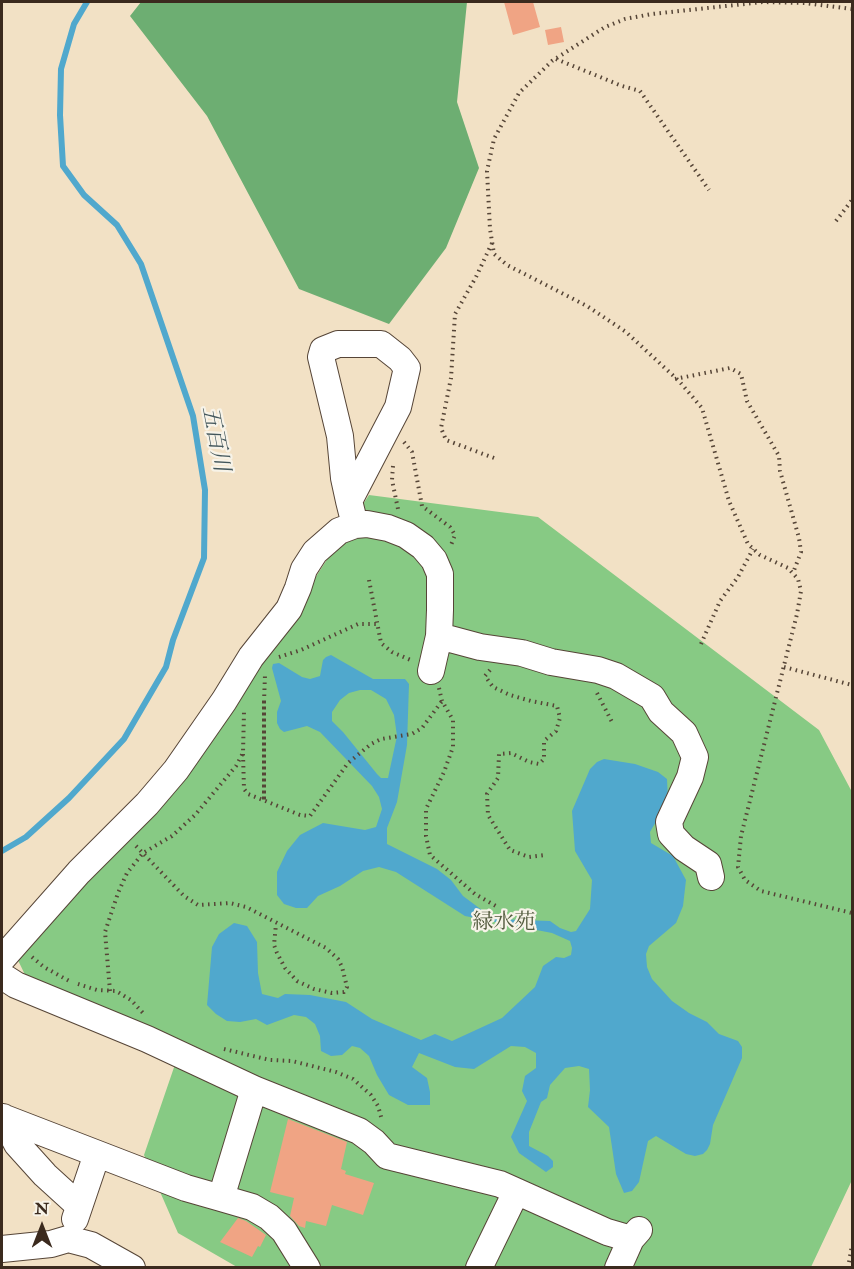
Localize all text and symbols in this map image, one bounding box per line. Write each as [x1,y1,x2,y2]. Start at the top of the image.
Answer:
water label: 五百川 [195,404,233,474]
park label: 緑水苑 [473,910,535,936]
north arrow [12,1197,72,1257]
text: N [35,1199,49,1219]

